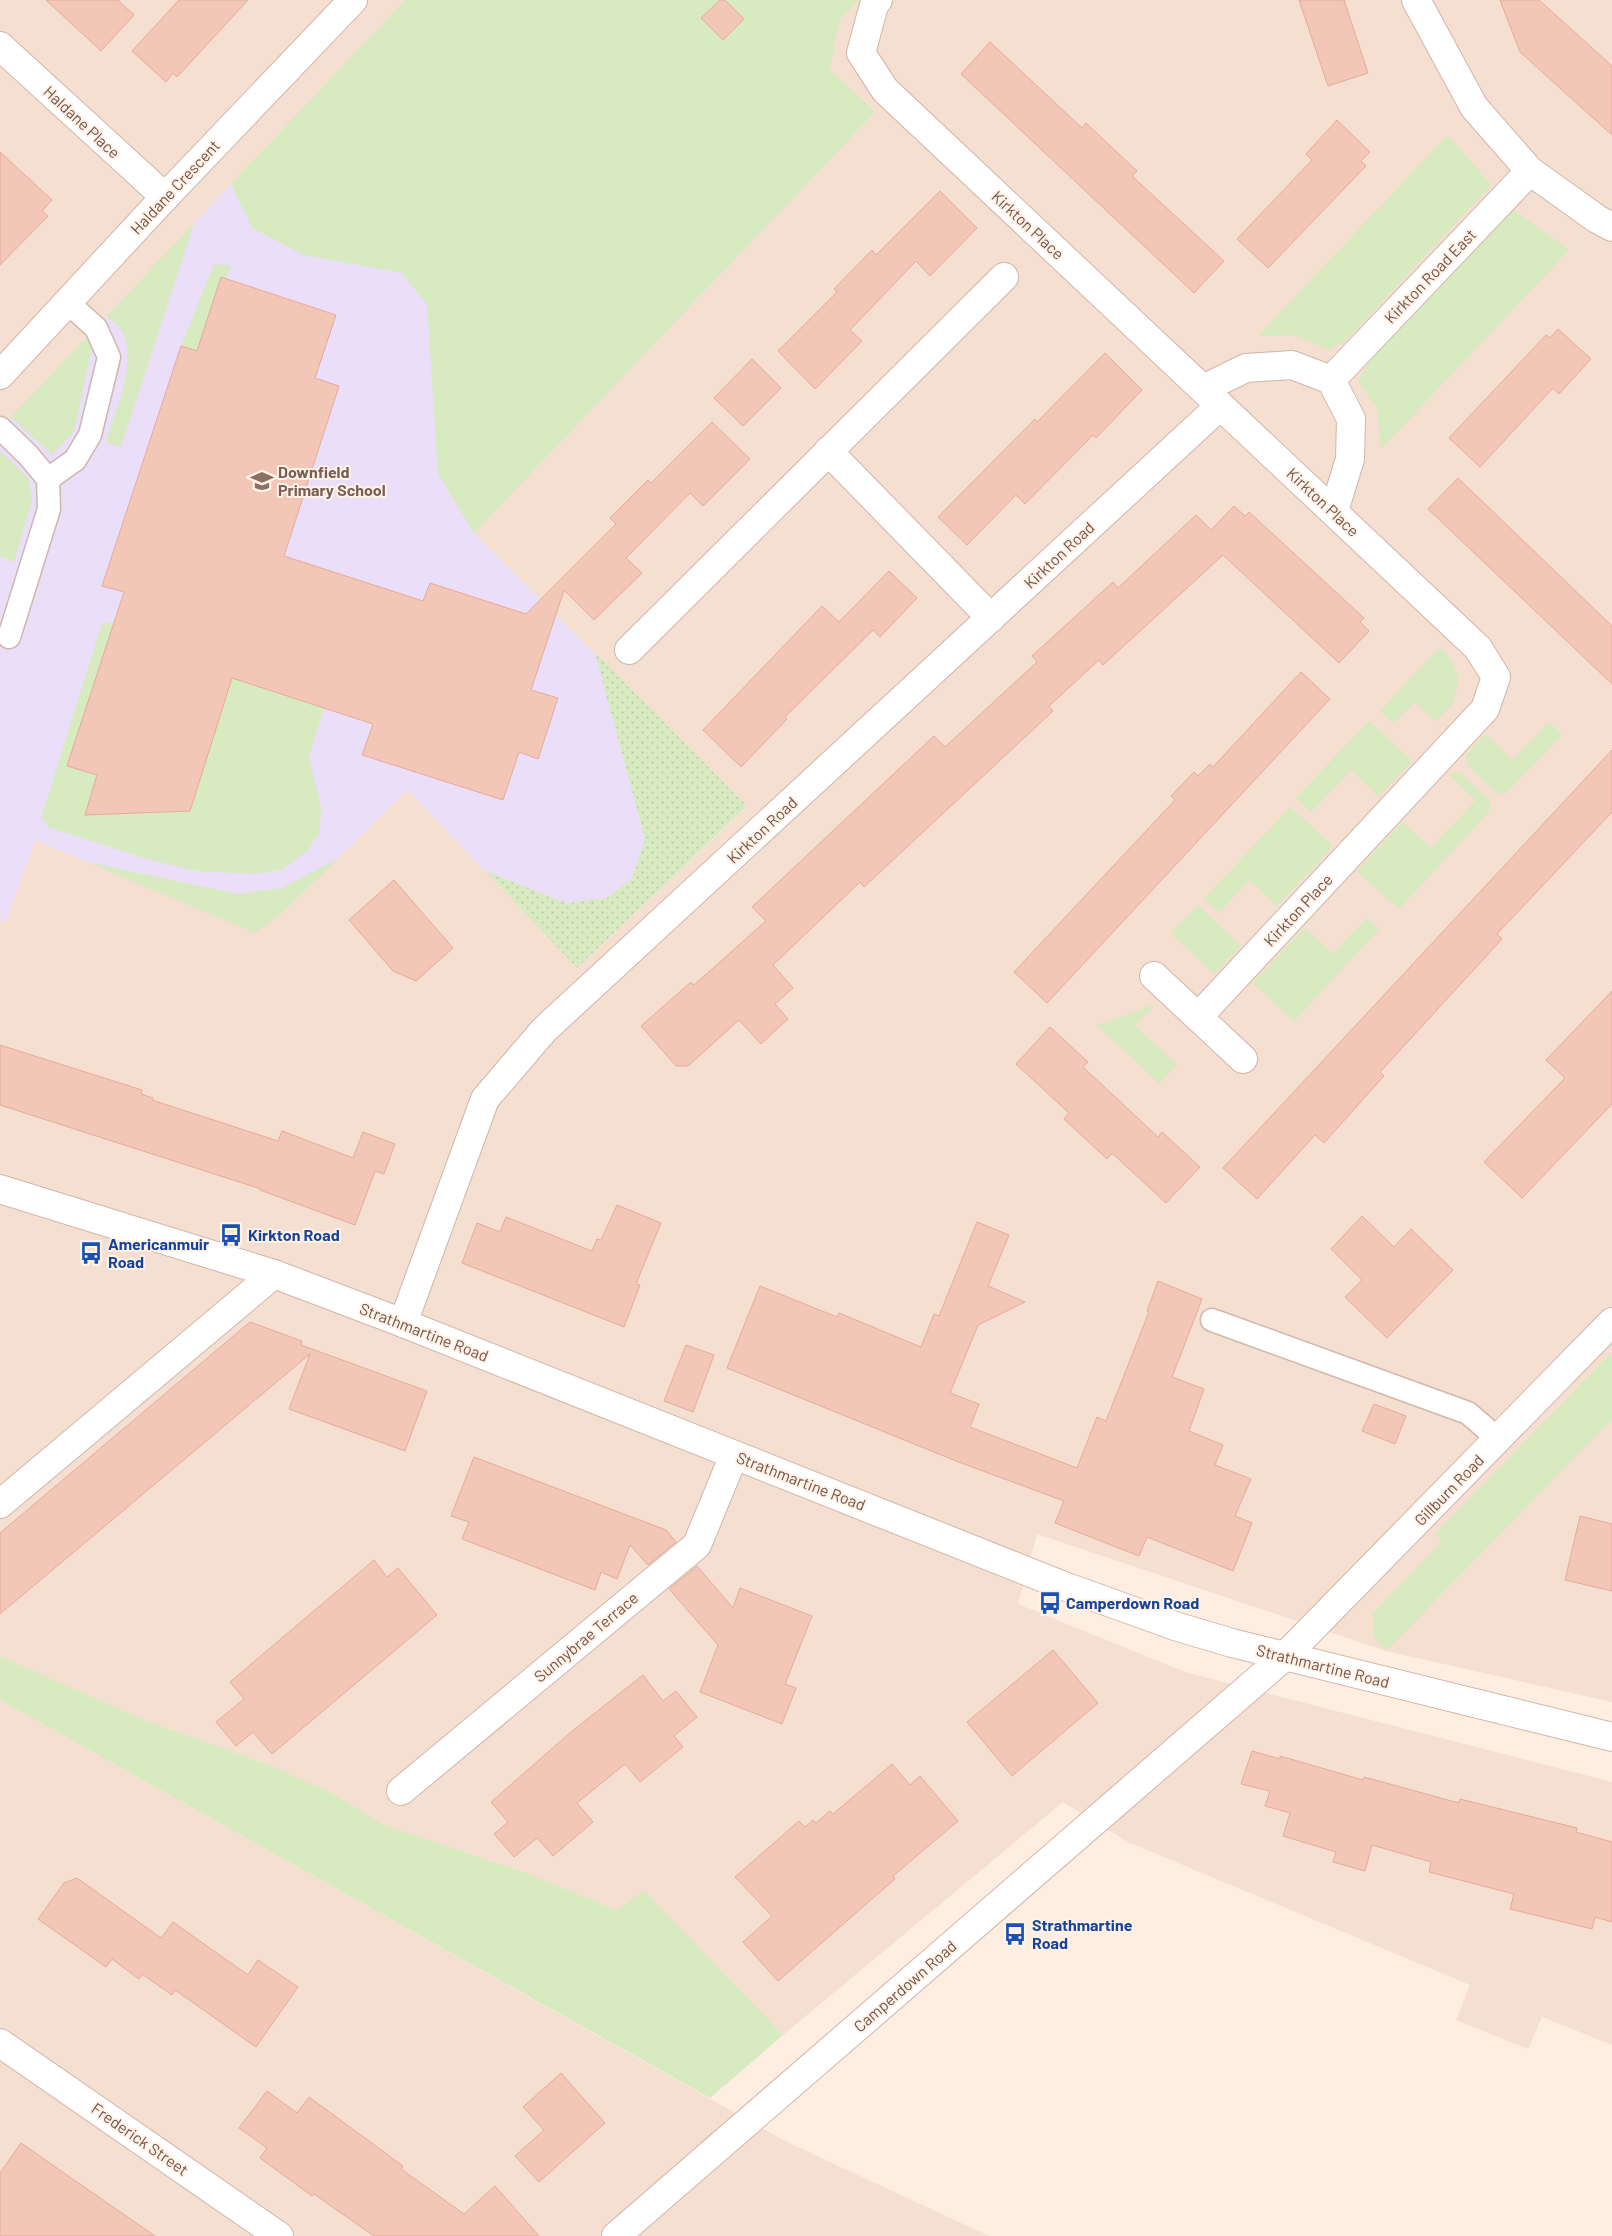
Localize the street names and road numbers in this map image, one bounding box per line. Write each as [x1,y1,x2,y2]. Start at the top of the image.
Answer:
street label: Haldane Place [40,81,125,162]
street label: Haldane Crescent [126,135,223,238]
street label: Kirkton Place [988,186,1068,263]
street label: Kirkton Road East [1380,225,1479,327]
street label: Kirkton Place [1283,463,1363,540]
street label: Kirkton Road [1020,517,1098,592]
street label: Kirkton Road [723,792,801,867]
street label: Kirkton Place [1259,870,1336,950]
street label: Strathmartine Road [357,1298,491,1365]
street label: Strathmartine Road [734,1447,868,1514]
street label: Gillburn Road [1410,1450,1487,1529]
street label: Sunnybrae Terrace [530,1588,642,1686]
street label: Strathmartine Road [1255,1640,1392,1691]
street label: Camperdown Road [849,1936,960,2035]
street label: Frederick Street [88,2098,192,2179]

